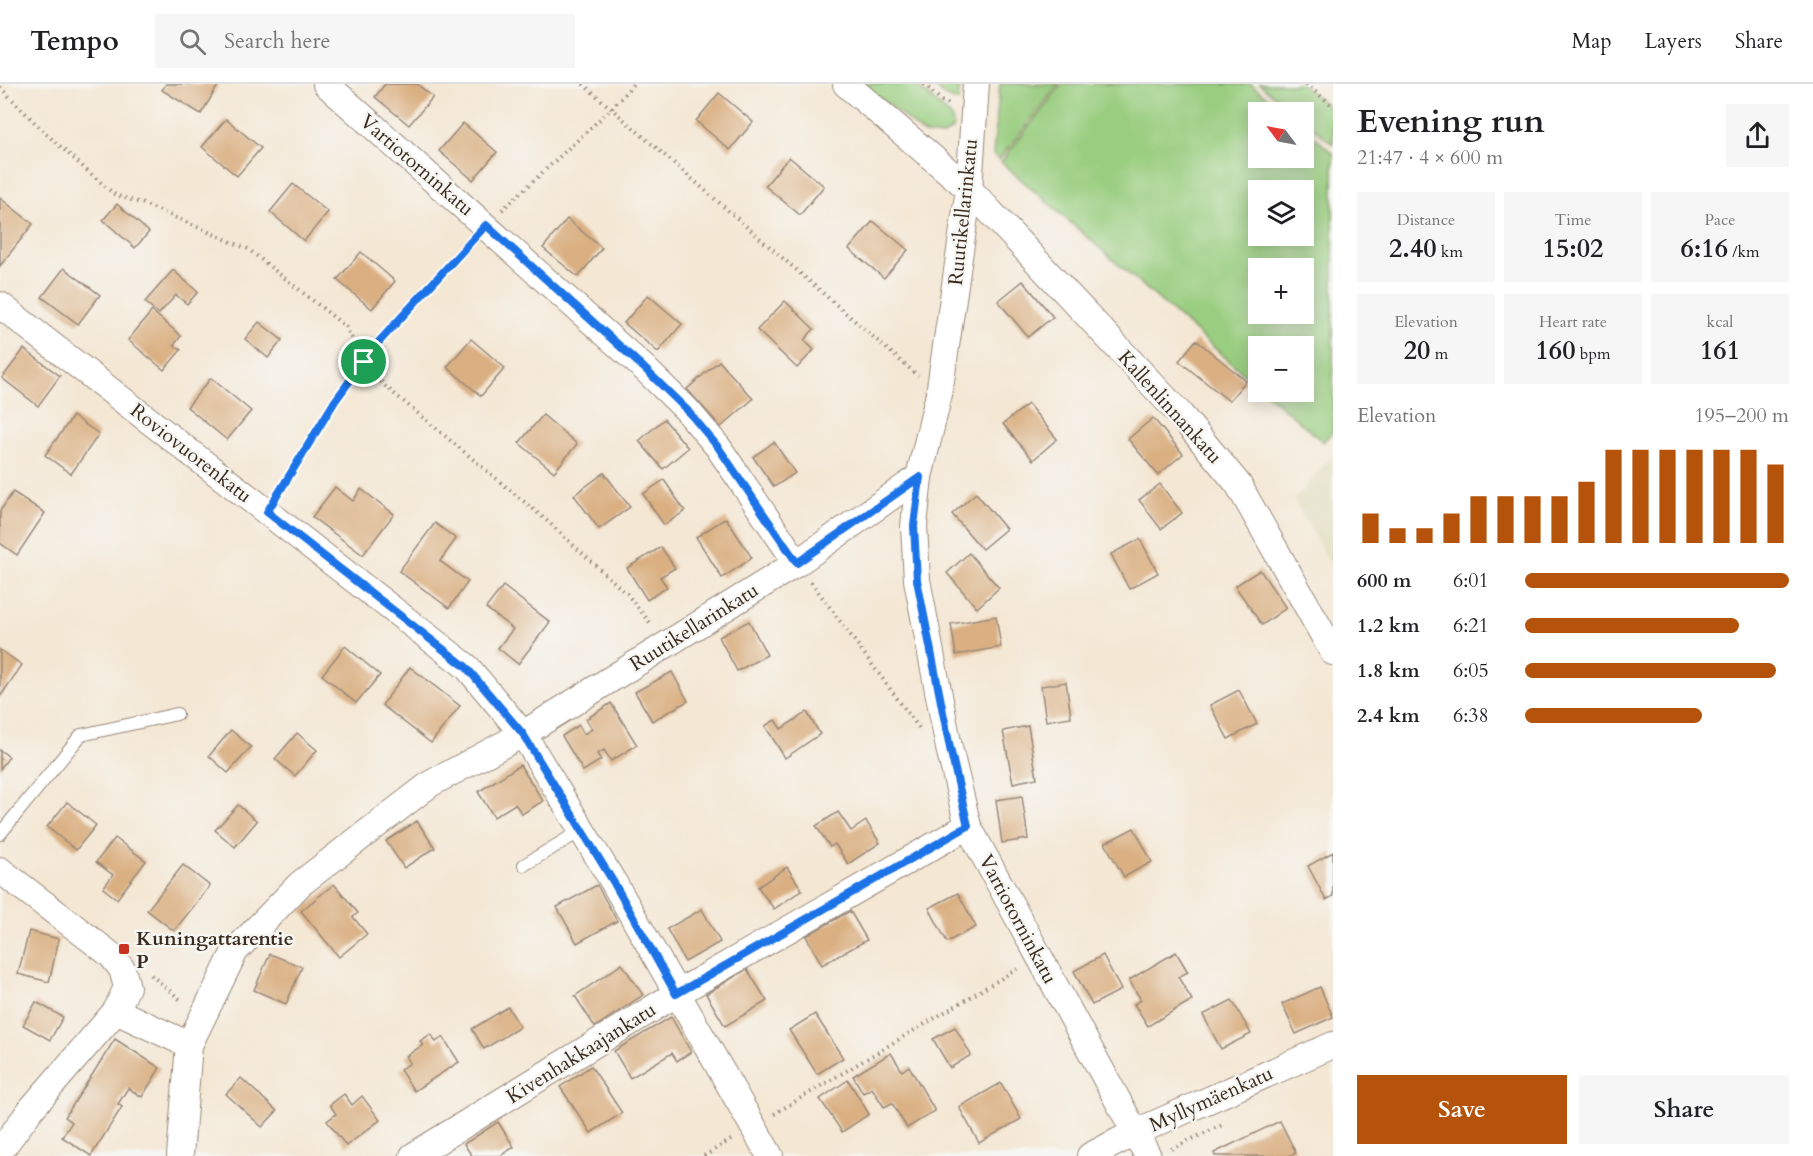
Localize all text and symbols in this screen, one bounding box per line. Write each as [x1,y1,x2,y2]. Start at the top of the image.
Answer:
search box [155,14,575,68]
text: Tempo [30,22,119,60]
icon: search [176,25,209,58]
text: Search here [224,26,331,56]
text: Map [1572,27,1612,56]
text: Layers [1645,27,1702,56]
text: Share [1735,27,1783,56]
text: Evening run [1357,99,1545,144]
north arrow [1248,102,1314,168]
map controls [1248,102,1314,402]
button: share [1726,104,1789,167]
street label: Vartiotorninkatu [354,108,480,222]
street label: Ruutikellarinkatu [942,137,984,287]
text: 21:47 · 4 × 600 m [1357,144,1503,171]
button: layers [1248,180,1314,246]
text: Distance [1397,209,1455,231]
text: Time [1554,209,1592,231]
text: Pace [1705,209,1735,231]
text: 2.40 [1389,231,1437,266]
text: 15:02 [1543,231,1603,266]
text: 6:16 [1680,231,1728,266]
text: km [1437,241,1463,263]
text: /km [1728,241,1760,263]
button: + [1248,258,1314,324]
text: Elevation [1394,311,1458,333]
text: Heart rate [1539,311,1607,333]
text: kcal [1707,311,1733,333]
text: 20 [1404,333,1430,368]
text: 160 [1536,333,1576,368]
text: 161 [1700,333,1740,368]
pin [338,336,389,387]
button: − [1248,336,1314,402]
text: m [1430,343,1448,365]
text: bpm [1576,343,1610,365]
street label: Kallenlinnankatu [1112,344,1228,470]
icon: arrive [347,345,380,378]
street label: Roviovuorenkatu [125,397,257,509]
text: Elevation [1357,402,1436,429]
text: 195–200 m [1694,402,1789,429]
text: 600 m [1357,567,1412,594]
text: 6:01 [1453,567,1489,594]
street label: Ruutikellarinkatu [624,577,764,677]
text: 1.2 km [1357,612,1420,639]
text: 6:21 [1453,612,1489,639]
text: 1.8 km [1357,657,1420,684]
text: 6:05 [1453,657,1489,684]
text: 2.4 km [1357,702,1420,729]
text: 6:38 [1453,702,1489,729]
street label: Vartiotorninkatu [973,850,1063,988]
place label: Kuningattarentie P [136,925,294,975]
marker: Kuningattarentie P [117,942,131,956]
street label: Kivenhakkaajankatu [501,996,661,1110]
street label: Myllymäenkatu [1145,1060,1277,1138]
button: Save [1357,1075,1567,1144]
button: Share [1579,1075,1789,1144]

